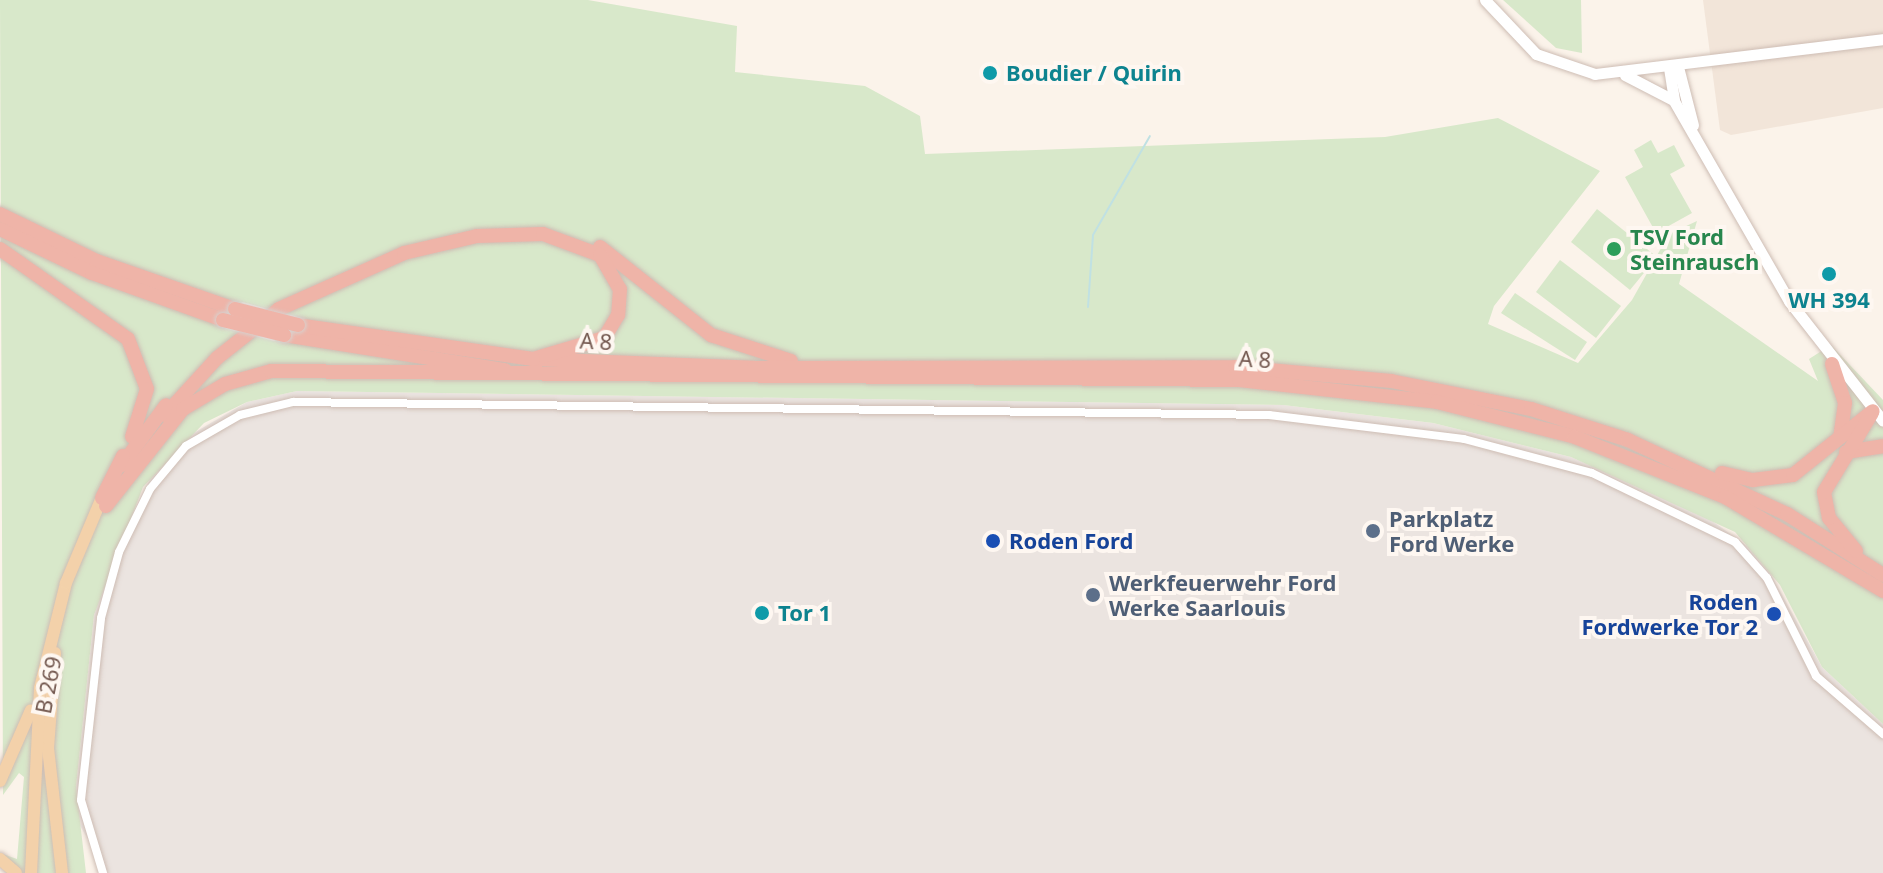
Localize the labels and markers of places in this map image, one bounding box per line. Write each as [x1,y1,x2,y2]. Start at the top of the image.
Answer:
place label: Boudier / Quirin [1006,60,1182,86]
marker: Boudier / Quirin [981,64,999,82]
place label: TSV Ford Steinrausch [1630,223,1759,274]
marker: TSV Ford Steinrausch [1605,240,1623,258]
marker: WH 394 [1820,265,1838,283]
place label: WH 394 [1788,287,1870,313]
place label: Parkplatz Ford Werke [1389,505,1514,556]
marker: Parkplatz Ford Werke [1364,522,1382,540]
place label: Roden Ford [1009,528,1133,554]
marker: Roden Ford [984,532,1002,550]
place label: Werkfeuerwehr Ford Werke Saarlouis [1109,569,1336,620]
marker: Werkfeuerwehr Ford Werke Saarlouis [1084,586,1102,604]
place label: Roden Fordwerke Tor 2 [1582,588,1758,640]
place label: Tor 1 [778,600,831,626]
marker: Tor 1 [753,604,771,622]
marker: Roden Fordwerke Tor 2 [1765,605,1783,623]

